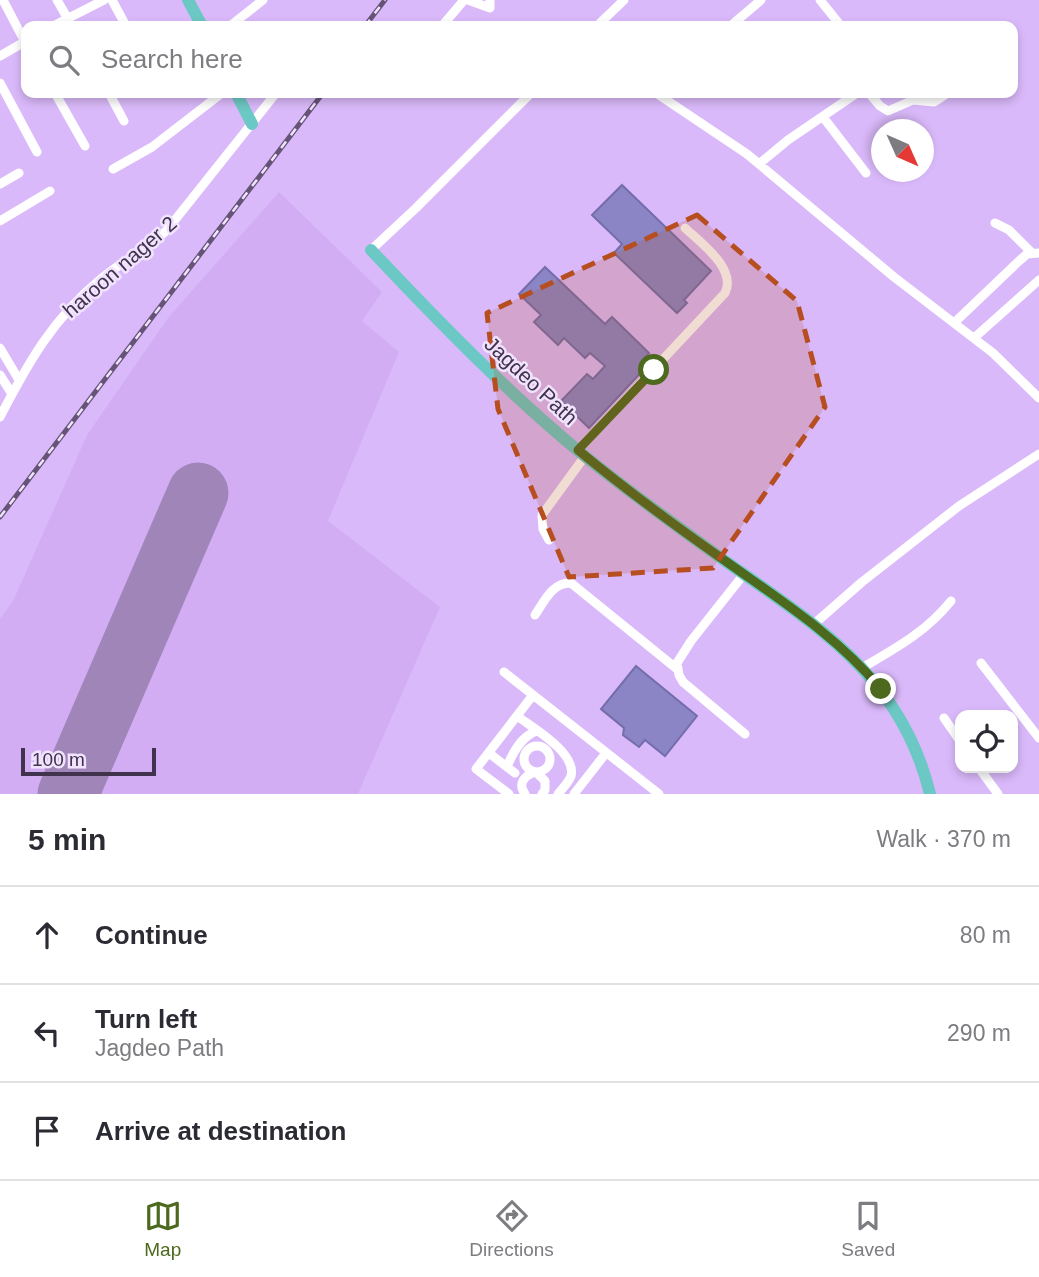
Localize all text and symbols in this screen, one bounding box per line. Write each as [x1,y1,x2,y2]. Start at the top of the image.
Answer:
search box [21,21,1018,98]
icon: search [45,41,83,79]
text: Search here [101,44,243,74]
north arrow [871,119,934,182]
street label: haroon nager 2 [58,211,181,322]
street label: Jagdeo Path [480,332,582,429]
route start [638,354,669,385]
route end [865,673,896,704]
map controls [955,710,1018,773]
button: locate [955,710,1018,773]
scale bar [21,745,156,777]
text: 100 m [32,749,85,770]
text: 5 min [28,823,106,856]
text: Walk · 370 m [876,826,1011,852]
icon: ahead [28,916,66,954]
text: Continue [95,920,208,950]
text: 80 m [960,922,1011,948]
text: Turn left [95,1004,197,1034]
icon: left [28,1014,66,1052]
text: 290 m [947,1020,1011,1046]
text: Jagdeo Path [95,1035,224,1061]
icon: arrive [28,1112,66,1150]
text: Arrive at destination [95,1116,346,1146]
tab: Map [144,1197,182,1261]
tab: Directions [469,1197,554,1261]
tab: Saved [841,1197,895,1261]

